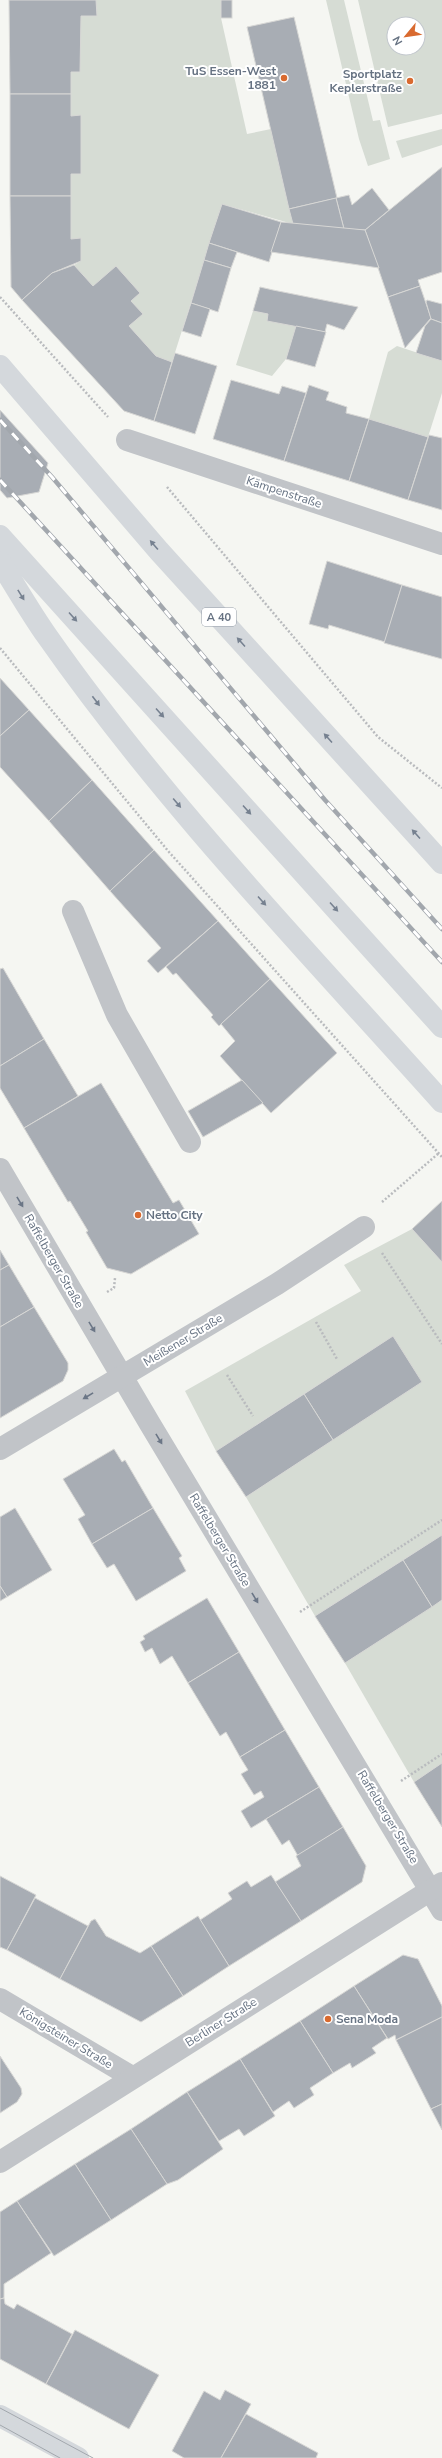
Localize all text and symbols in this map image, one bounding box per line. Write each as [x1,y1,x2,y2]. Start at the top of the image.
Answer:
north arrow [386,16,426,56]
text: N [389,33,406,48]
place label: TuS Essen-West 1881 [185,63,276,93]
place label: Sportplatz Keplerstraße [330,66,402,96]
marker: TuS Essen-West 1881 [279,73,289,83]
marker: Sportplatz Keplerstraße [405,76,415,86]
street label: Kämpenstraße [244,472,324,512]
one-way arrow [150,541,159,550]
one-way arrow [17,590,25,600]
road number: A 40 [202,608,236,626]
one-way arrow [68,612,77,621]
one-way arrow [237,637,246,646]
one-way arrow [92,696,100,707]
one-way arrow [155,708,164,719]
one-way arrow [324,733,333,743]
one-way arrow [173,797,182,808]
one-way arrow [242,805,251,815]
one-way arrow [411,829,421,839]
one-way arrow [257,896,267,906]
one-way arrow [329,902,338,912]
one-way arrow [17,1196,24,1208]
place label: Netto City [146,1207,203,1223]
marker: Netto City [133,1210,143,1220]
street label: Raffelberger Straße [21,1211,87,1311]
street label: Meißener Straße [140,1310,226,1370]
one-way arrow [89,1321,96,1333]
one-way arrow [82,1392,94,1399]
one-way arrow [155,1433,162,1445]
street label: Raffelberger Straße [186,1490,254,1590]
one-way arrow [251,1593,259,1603]
street label: Raffelberger Straße [354,1767,422,1867]
street label: Berliner Straße [182,1994,260,2050]
street label: Königsteiner Straße [16,2004,116,2072]
place label: Sena Moda [336,2011,398,2027]
marker: Sena Moda [323,2014,333,2024]

